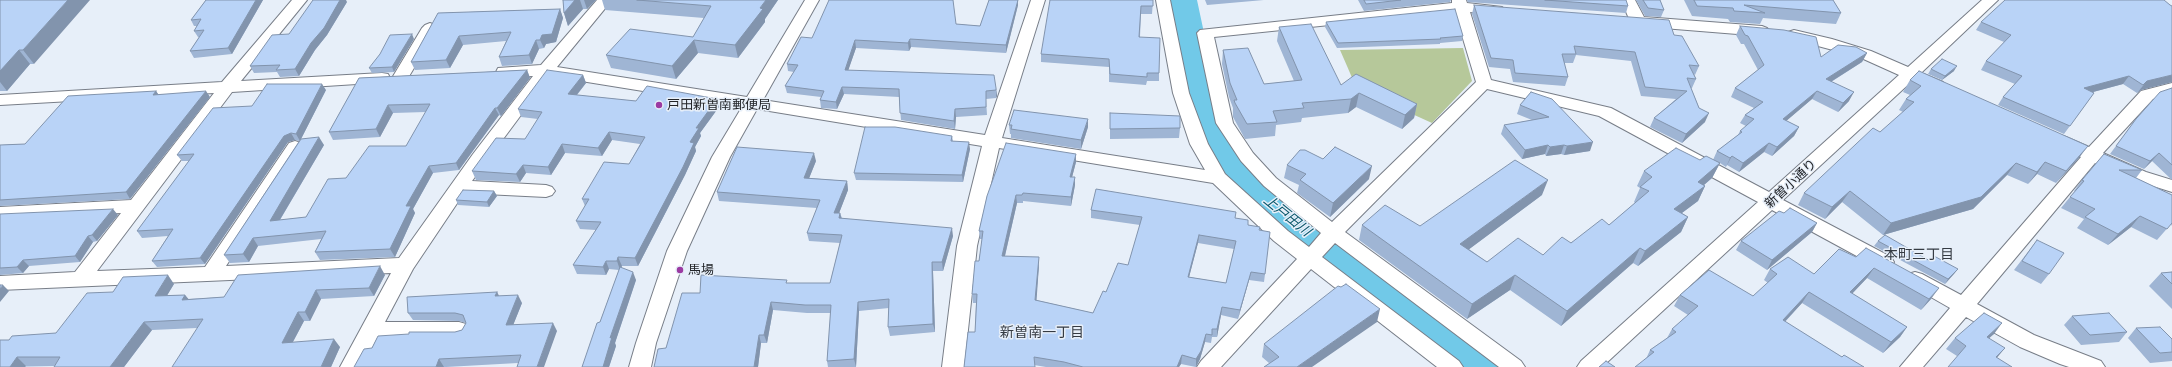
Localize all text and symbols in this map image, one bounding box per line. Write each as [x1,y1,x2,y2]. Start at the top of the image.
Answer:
place label: 戸田新曽南郵便局 [667,97,771,113]
marker: 戸田新曽南郵便局 [654,100,664,110]
street label: 新曽小通り [1762,156,1820,212]
water label: 上戸田川 [1260,192,1314,240]
district label: 本町三丁目 [1884,247,1954,263]
place label: 馬場 [688,262,714,278]
marker: 馬場 [675,265,685,275]
district label: 新曽南一丁目 [1000,325,1084,341]

